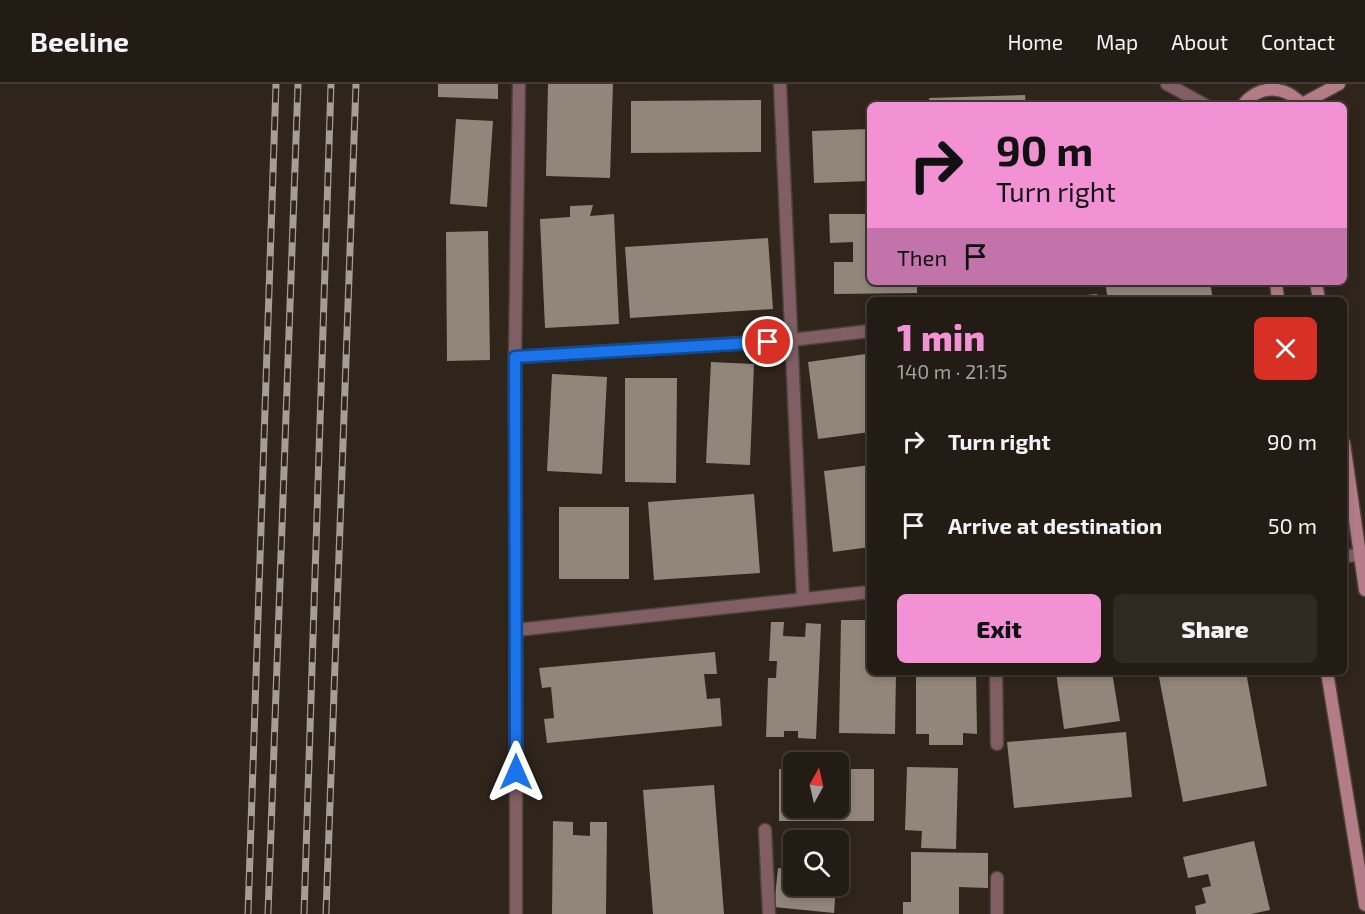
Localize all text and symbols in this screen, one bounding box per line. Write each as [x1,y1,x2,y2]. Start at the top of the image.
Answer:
text: Beeline [30,24,129,58]
text: Home [1007,29,1063,54]
text: Map [1096,29,1138,54]
text: About [1171,29,1228,54]
text: Contact [1261,29,1335,54]
text: 90 m [996,124,1093,174]
icon: right [897,126,975,204]
text: Turn right [996,175,1116,207]
icon: arrive [959,240,992,273]
text: Then [897,244,947,270]
text: 1 min [897,315,985,358]
pin [742,316,793,367]
button: close [1254,317,1317,380]
icon: arrive [751,325,784,358]
text: 140 m · 21:15 [897,359,1008,383]
icon: right [897,425,930,458]
text: Turn right [948,428,1050,454]
text: 90 m [1267,428,1317,454]
icon: arrive [897,509,930,542]
text: Arrive at destination [948,512,1162,538]
text: 50 m [1268,512,1317,538]
button: Exit [897,594,1101,663]
button: Share [1113,594,1317,663]
position arrow [484,740,548,804]
north arrow [783,752,849,818]
map controls [783,752,849,896]
button: search [783,830,849,896]

